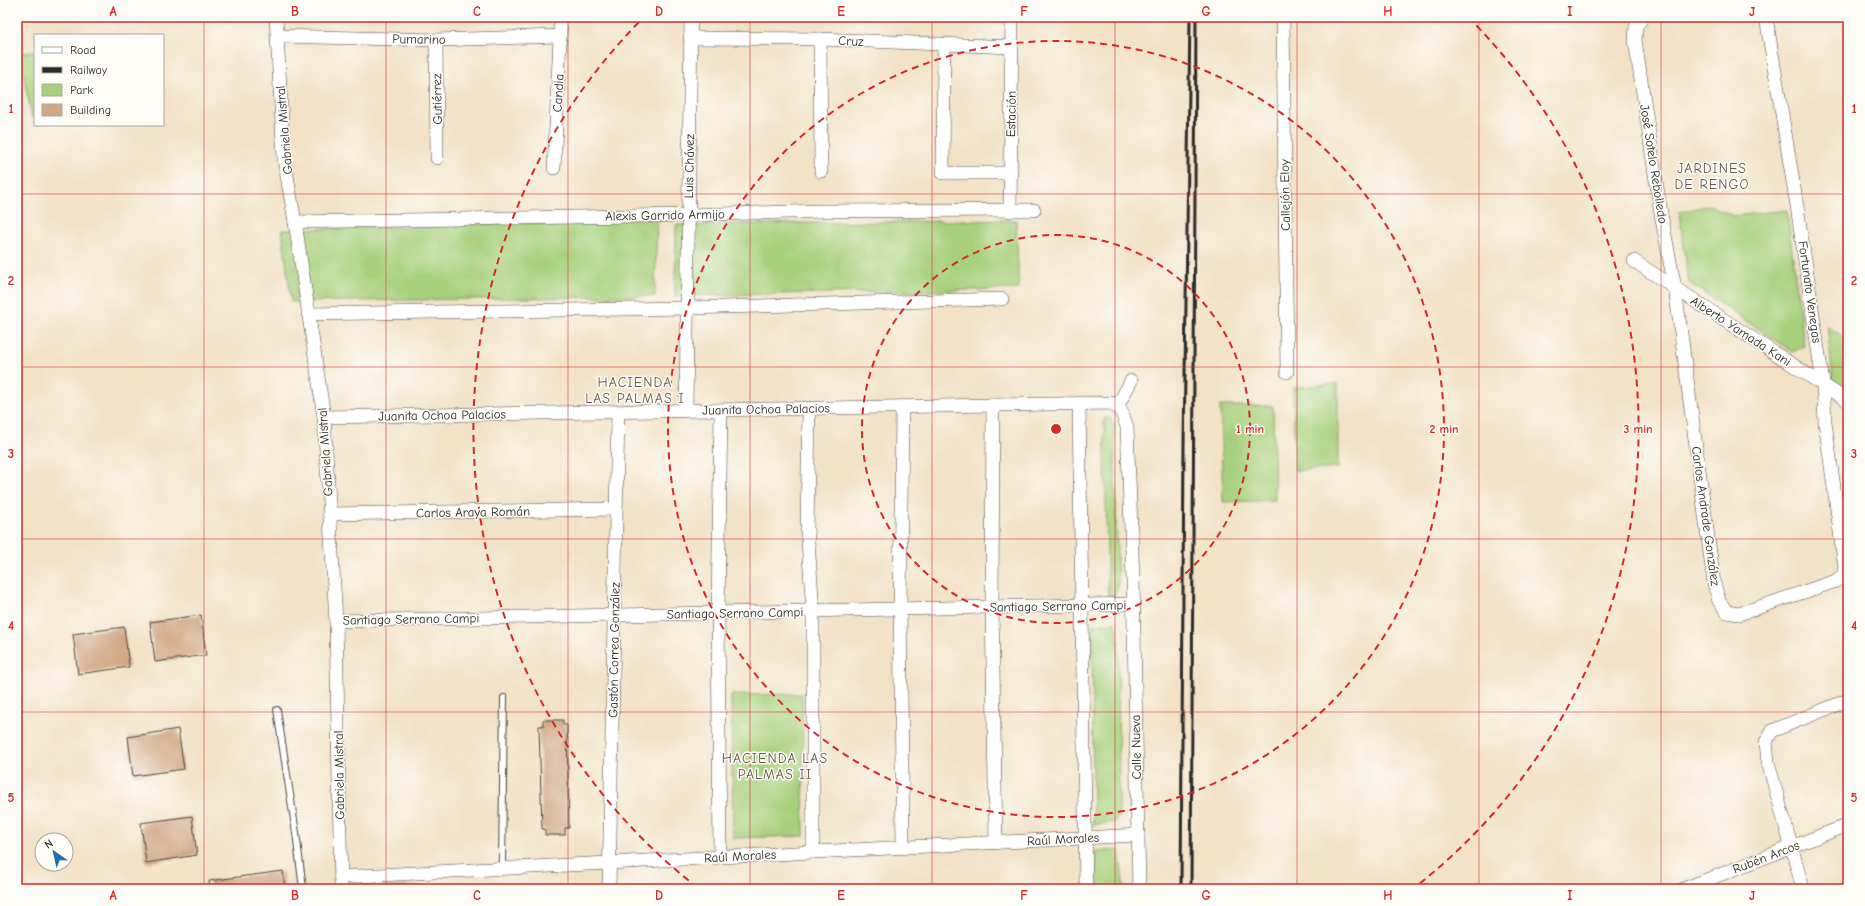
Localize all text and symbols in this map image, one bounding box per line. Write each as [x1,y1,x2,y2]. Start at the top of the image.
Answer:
text: A [109,4,117,19]
text: B [291,4,299,19]
text: C [473,4,481,19]
text: D [655,4,663,19]
text: E [837,4,845,19]
text: F [1020,4,1028,19]
text: G [1201,4,1211,19]
text: H [1383,4,1393,19]
text: I [1567,4,1573,19]
text: J [1749,4,1755,19]
street label: Pumarino [392,31,446,47]
street label: Cruz [838,33,864,49]
legend [34,34,164,126]
text: Road [70,43,96,57]
text: Railway [70,63,108,77]
street label: Gutiérrez [429,73,445,125]
street label: Candia [550,73,566,113]
text: Park [70,83,93,97]
street label: Gabriela Mistral [273,85,295,175]
street label: Estación [1003,91,1019,137]
text: 1 [8,101,14,116]
text: 1 [1851,101,1857,116]
text: Building [70,103,111,117]
street label: José Sotelo Rebolledo [1637,103,1671,225]
street label: Luis Chávez [681,133,697,198]
street label: Callejón Eloy [1277,159,1293,231]
district label: JARDINES DE RENGO [1675,160,1749,193]
street label: Alexis Garrido Armijo [605,206,725,224]
street label: Fortunato Venegas [1795,240,1825,344]
text: 2 [8,273,14,288]
text: 2 [1851,273,1857,288]
street label: Alberto Yamada Kani [1688,293,1794,369]
district label: HACIENDA LAS PALMAS I [585,374,685,407]
street label: Juanita Ochoa Palacios [702,400,830,418]
street label: Juanita Ochoa Palacios [378,406,506,424]
street label: Gabriela Mistral [314,407,336,497]
centre of rings [1049,422,1063,436]
text: 1 min [1236,422,1264,436]
text: 2 min [1429,422,1459,436]
text: 3 min [1623,422,1653,436]
street label: Carlos Andrade González [1689,445,1723,587]
text: 3 [8,446,14,461]
text: 3 [1851,446,1857,461]
street label: Carlos Araya Román [416,504,530,520]
street label: Gastón Correa González [605,581,623,718]
street label: Santiago Serrano Campi [990,597,1126,615]
street label: Santiago Serrano Campi [667,604,803,622]
street label: Santiago Serrano Campi [343,610,479,628]
text: 4 [8,618,14,633]
text: 4 [1851,618,1857,633]
street label: Calle Nueva [1128,714,1144,780]
street label: Gabriela Mistral [331,730,347,820]
district label: HACIENDA LAS PALMAS II [722,750,828,783]
text: 5 [8,790,15,805]
text: 5 [1851,790,1858,805]
street label: Raúl Morales [1027,830,1099,848]
north arrow [34,832,74,872]
text: N [42,837,55,852]
street label: Rubén Arcos [1731,837,1801,877]
street label: Raúl Morales [704,847,776,865]
text: A [109,888,117,903]
text: B [291,888,299,903]
text: C [473,888,481,903]
text: D [655,888,663,903]
text: E [837,888,845,903]
text: F [1020,888,1028,903]
text: G [1201,888,1211,903]
text: H [1383,888,1393,903]
text: I [1567,888,1573,903]
text: J [1749,888,1755,903]

